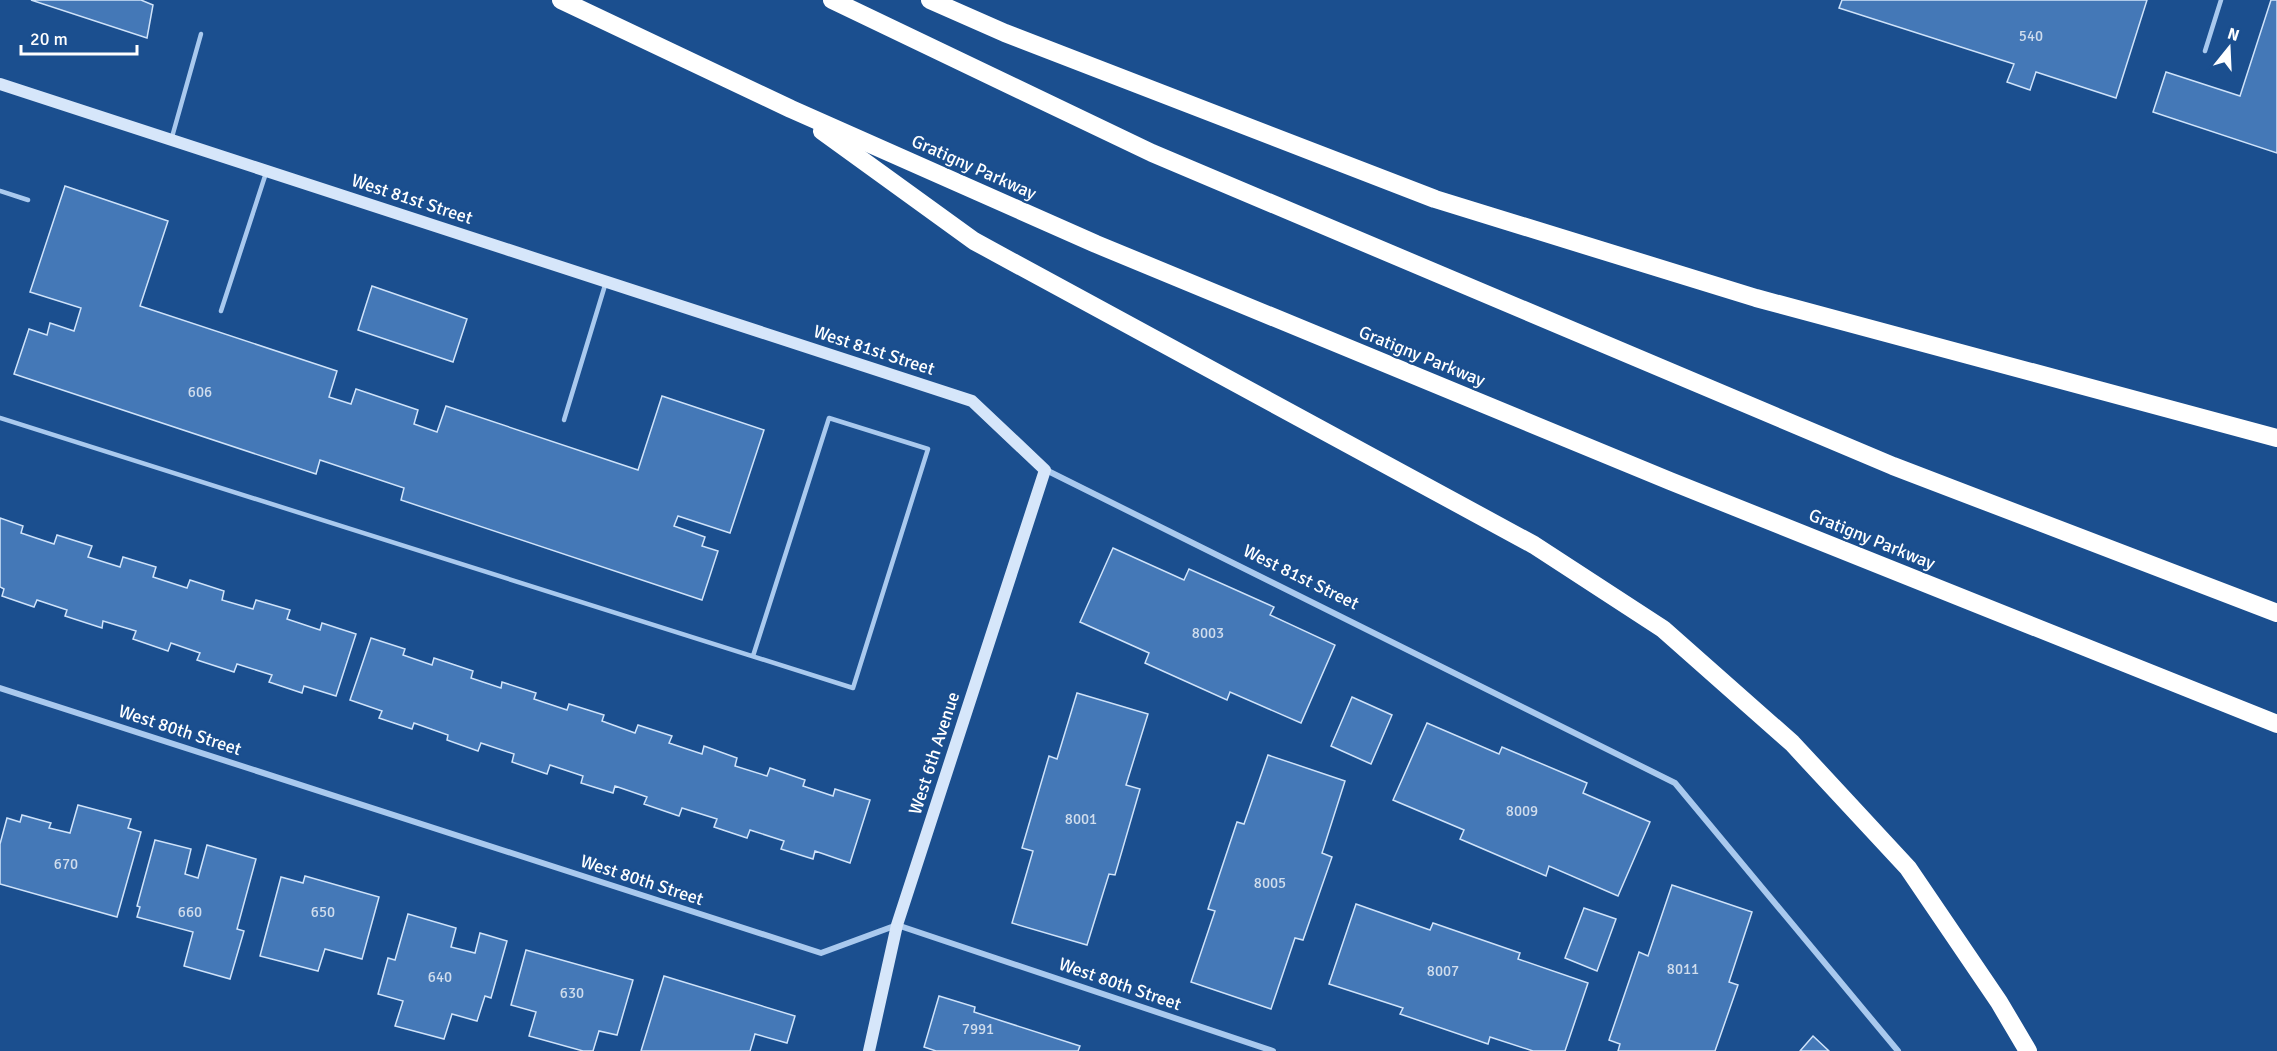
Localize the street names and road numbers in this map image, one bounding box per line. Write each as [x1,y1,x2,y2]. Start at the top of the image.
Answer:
street label: Gratigny Parkway [908,130,1040,205]
street label: West 81st Street [349,169,475,229]
street label: West 81st Street [811,320,937,380]
street label: Gratigny Parkway [1356,321,1489,392]
street label: Gratigny Parkway [1806,504,1939,575]
street label: West 81st Street [1239,539,1363,615]
street label: West 6th Avenue [904,689,964,817]
street label: West 80th Street [116,700,244,760]
street label: West 80th Street [578,850,706,910]
street label: West 80th Street [1056,953,1184,1015]

